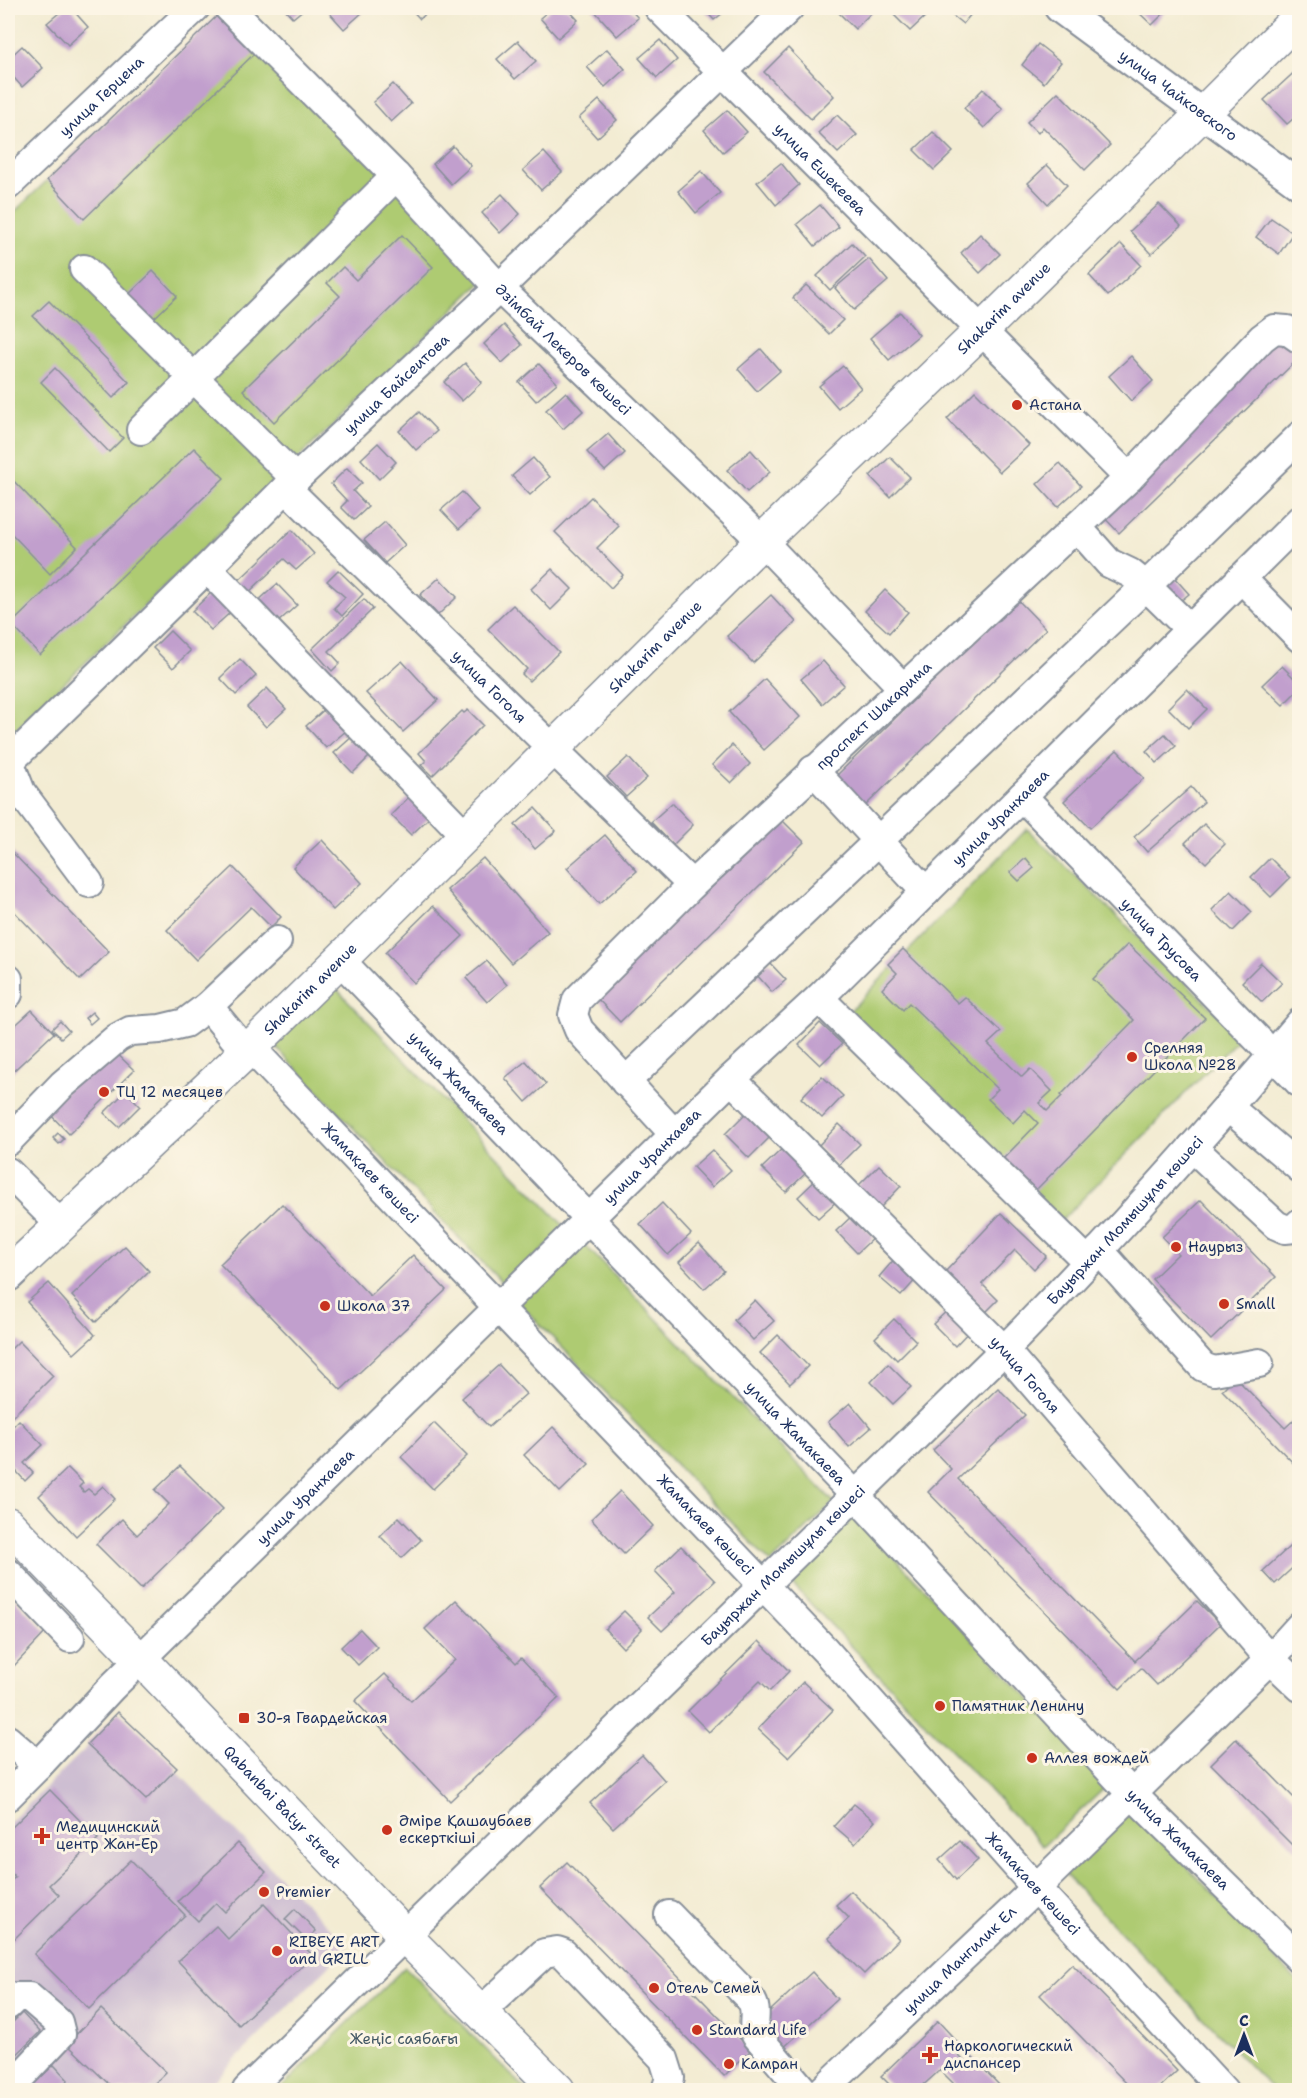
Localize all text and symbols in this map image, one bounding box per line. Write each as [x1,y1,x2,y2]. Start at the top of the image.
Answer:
street label: улица Чайковского [1115,45,1242,146]
street label: улица Герцена [55,51,149,141]
street label: улица Ешекеева [770,119,871,220]
street label: Shakarim avenue [953,258,1055,359]
street label: Әзімбай Лекеров көшесі [491,280,635,420]
street label: улица Байсеитова [340,329,454,438]
place label: Астана [1029,395,1082,415]
marker: Астана [1010,398,1024,412]
street label: Shakarim avenue [604,596,706,698]
street label: улица Гоголя [447,645,531,728]
street label: проспект Шакарима [812,656,936,774]
street label: улица Уранхаева [948,764,1054,870]
street label: улица Трусова [1116,894,1207,986]
street label: Shakarim avenue [259,939,361,1040]
street label: улица Жамакаева [404,1027,514,1140]
place label: Срелняя Школа №28 [1144,1038,1236,1075]
marker: Срелняя Школа №28 [1125,1050,1139,1064]
place label: ТЦ 12 месяцев [116,1082,223,1102]
marker: ТЦ 12 месяцев [97,1085,111,1099]
street label: улица Уранхаева [599,1103,706,1209]
street label: Жамақаев көшесі [317,1118,423,1228]
street label: Бауыржан Момышұлы көшесі [1043,1132,1208,1309]
place label: Наурыз [1188,1237,1243,1257]
marker: Наурыз [1169,1240,1183,1254]
place label: Small [1236,1294,1276,1314]
place label: Школа 37 [337,1296,410,1316]
marker: Small [1217,1297,1231,1311]
marker: Школа 37 [318,1299,332,1313]
street label: улица Гоголя [985,1332,1064,1418]
street label: улица Жамакаева [741,1377,851,1490]
street label: улица Уранхаева [253,1444,359,1549]
street label: Жамақаев көшесі [653,1470,758,1579]
street label: Бауыржан Момышұлы көшесі [697,1481,870,1651]
place label: Памятник Ленину [952,1696,1084,1716]
marker: Памятник Ленину [933,1699,947,1713]
place label: 30-я Гвардейская [256,1708,387,1728]
marker: 30-я Гвардейская [237,1711,251,1725]
street label: Qabanbai Batyr street [219,1741,346,1873]
place label: Аллея вождей [1044,1748,1149,1768]
marker: Аллея вождей [1025,1751,1039,1765]
street label: улица Жамакаева [1123,1784,1234,1895]
place label: Әміре Қашаубаев ескерткіші [399,1811,532,1848]
place label: Медицинский центр Жан-Ер [56,1817,160,1854]
marker: Әміре Қашаубаев ескерткіші [380,1823,394,1837]
marker: Медицинский центр Жан-Ер [33,1827,51,1845]
street label: Жамақаев көшесі [981,1828,1085,1940]
place label: Premier [276,1882,331,1902]
marker: Premier [257,1885,271,1899]
street label: улица Мангилик Ел [900,1901,1021,2018]
place label: RIBEYE ART and GRILL [289,1932,380,1969]
marker: RIBEYE ART and GRILL [270,1944,284,1958]
place label: Отель Семей [666,1978,761,1998]
marker: Отель Семей [647,1981,661,1995]
north arrow [1214,2005,1274,2065]
text: С [1239,2010,1249,2031]
place label: Standard Life [709,2020,807,2040]
marker: Standard Life [690,2023,704,2037]
park label: Жеңіс саябағы [350,2029,458,2049]
place label: Наркологический диспансер [944,2036,1073,2073]
marker: Наркологический диспансер [921,2046,939,2064]
place label: Камран [741,2054,798,2074]
marker: Камран [722,2057,736,2071]

